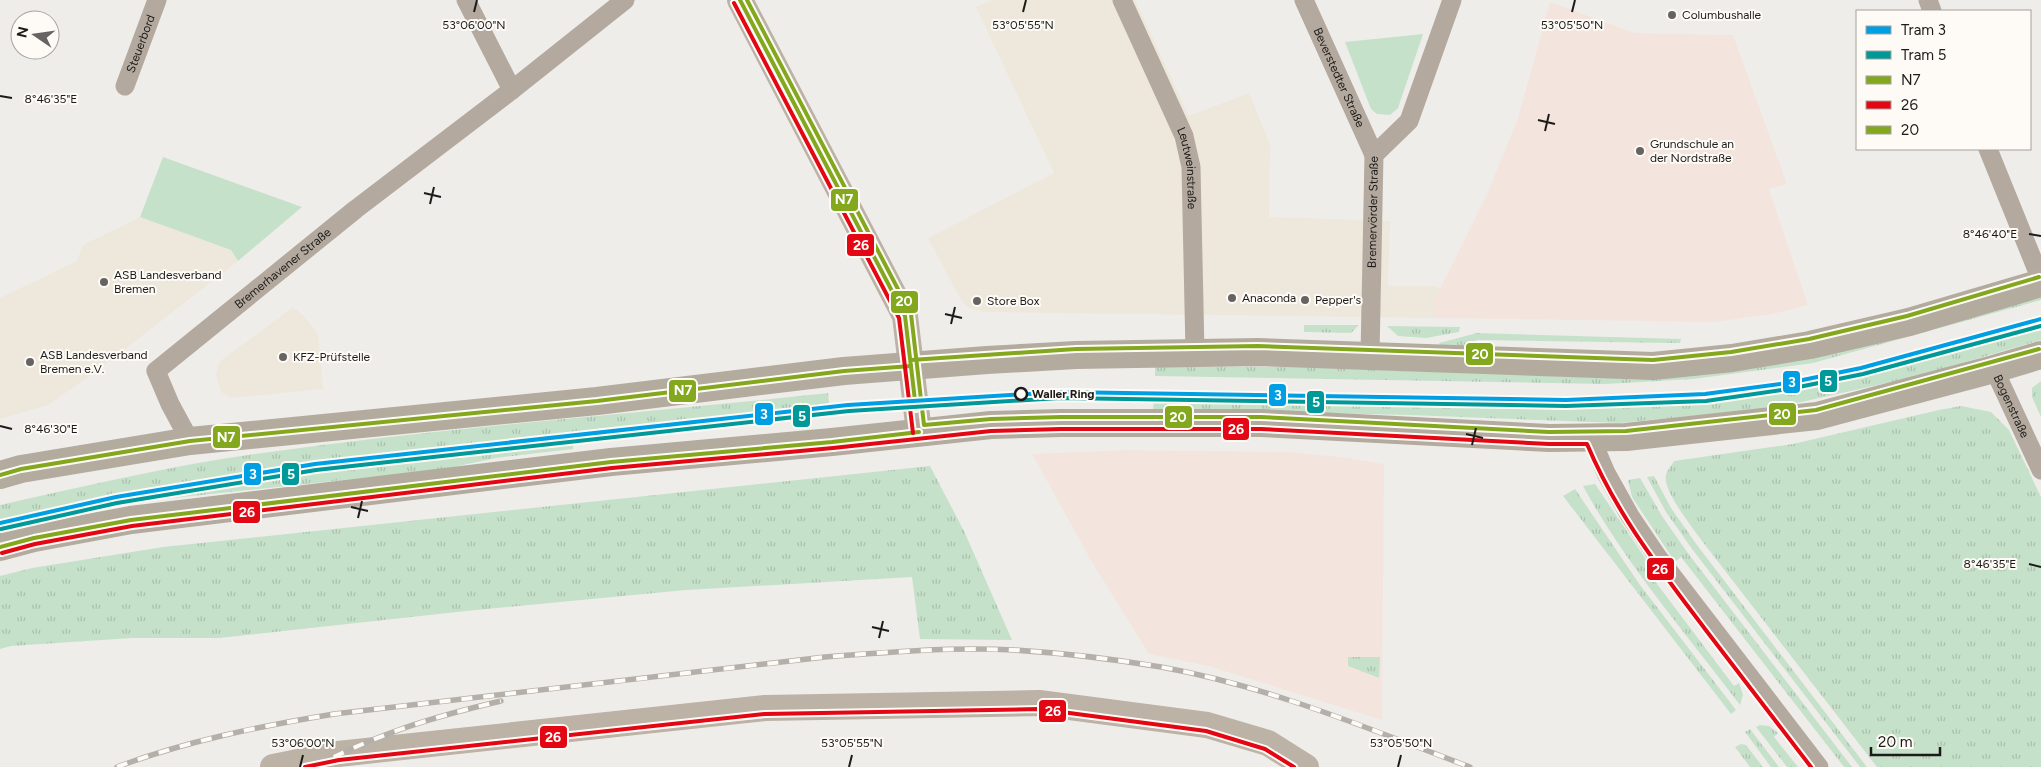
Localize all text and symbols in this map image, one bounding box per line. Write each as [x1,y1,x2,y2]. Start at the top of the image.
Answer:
place label: Columbushalle [1682,8,1762,22]
marker: Columbushalle [1666,9,1678,21]
north arrow [10,10,60,60]
legend [1856,10,2031,150]
street label: Steuerbord [124,13,158,75]
text: 53°06'00"N [442,18,506,32]
text: 53°05'55"N [992,18,1054,32]
text: 53°05'50"N [1541,18,1603,32]
text: Tram 3 [1901,21,1946,39]
text: N [13,25,32,39]
street label: Beverstedter Straße [1310,25,1368,130]
text: Tram 5 [1901,46,1946,64]
text: N7 [1901,71,1921,89]
text: 8°46'35"E [25,92,77,106]
text: 26 [1901,96,1918,114]
text: 20 [1901,121,1919,139]
street label: Leutweinstraße [1174,125,1199,210]
place label: Grundschule an der Nordstraße [1650,137,1734,165]
marker: Grundschule an der Nordstraße [1634,145,1646,157]
street label: Bremervörder Straße [1365,155,1381,268]
line badge: N7 [830,188,859,212]
text: N7 [835,191,854,208]
street label: Bremerhavener Straße [232,225,334,312]
text: 8°46'40"E [1963,227,2017,241]
line badge: 26 [846,233,875,257]
text: 26 [853,237,869,254]
place label: ASB Landesverband Bremen [114,268,222,296]
marker: ASB Landesverband Bremen [98,276,110,288]
line badge: 20 [890,290,919,314]
place label: Anaconda [1242,291,1296,305]
marker: Anaconda [1226,292,1238,304]
text: 20 [895,293,913,310]
place label: Pepper's [1315,293,1362,307]
place label: Store Box [987,294,1040,308]
marker: Pepper's [1299,294,1311,306]
marker: Store Box [971,295,983,307]
line badge: 20 [1465,342,1494,366]
text: 20 [1471,346,1489,363]
place label: ASB Landesverband Bremen e.V. [40,348,148,376]
place label: KFZ-Prüfstelle [293,350,371,364]
marker: KFZ-Prüfstelle [277,351,289,363]
marker: ASB Landesverband Bremen e.V. [24,356,36,368]
line badge: 5 [1819,369,1838,393]
line badge: 3 [1782,370,1801,394]
street label: Bogenstraße [1991,372,2032,440]
text: 5 [1824,373,1832,390]
text: 3 [1788,374,1796,391]
line badge: N7 [668,379,697,403]
text: N7 [674,382,693,399]
line badge: 3 [1268,383,1287,407]
marker: Waller Ring [1014,387,1028,401]
place label: Waller Ring [1032,387,1095,401]
text: 3 [1274,387,1282,404]
line badge: 5 [1306,390,1325,414]
text: 5 [1312,394,1320,411]
line badge: 3 [754,402,774,426]
line badge: 20 [1768,402,1797,426]
line badge: 5 [792,404,811,428]
line badge: 20 [1164,405,1193,429]
text: 3 [760,406,768,423]
text: 20 [1773,406,1791,423]
text: 5 [798,408,806,425]
text: 20 [1169,409,1187,426]
line badge: 26 [1222,417,1250,441]
text: 26 [1228,421,1244,438]
text: 8°46'30"E [24,422,78,436]
line badge: N7 [212,425,241,449]
text: N7 [217,429,236,446]
line badge: 3 [243,462,262,486]
line badge: 5 [281,462,300,486]
text: 3 [249,466,257,483]
text: 5 [287,466,295,483]
line badge: 26 [232,500,261,524]
text: 26 [239,504,255,521]
line badge: 26 [1646,557,1675,581]
text: 8°46'35"E [1964,557,2016,571]
text: 26 [1652,561,1668,578]
line badge: 26 [1038,699,1067,723]
text: 26 [1045,703,1061,720]
scale bar [1871,724,1940,756]
line badge: 26 [539,725,568,749]
text: 26 [545,729,561,746]
text: 20 m [1878,733,1912,751]
text: 53°06'00"N [271,736,335,750]
text: 53°05'55"N [821,736,883,750]
text: 53°05'50"N [1370,736,1432,750]

